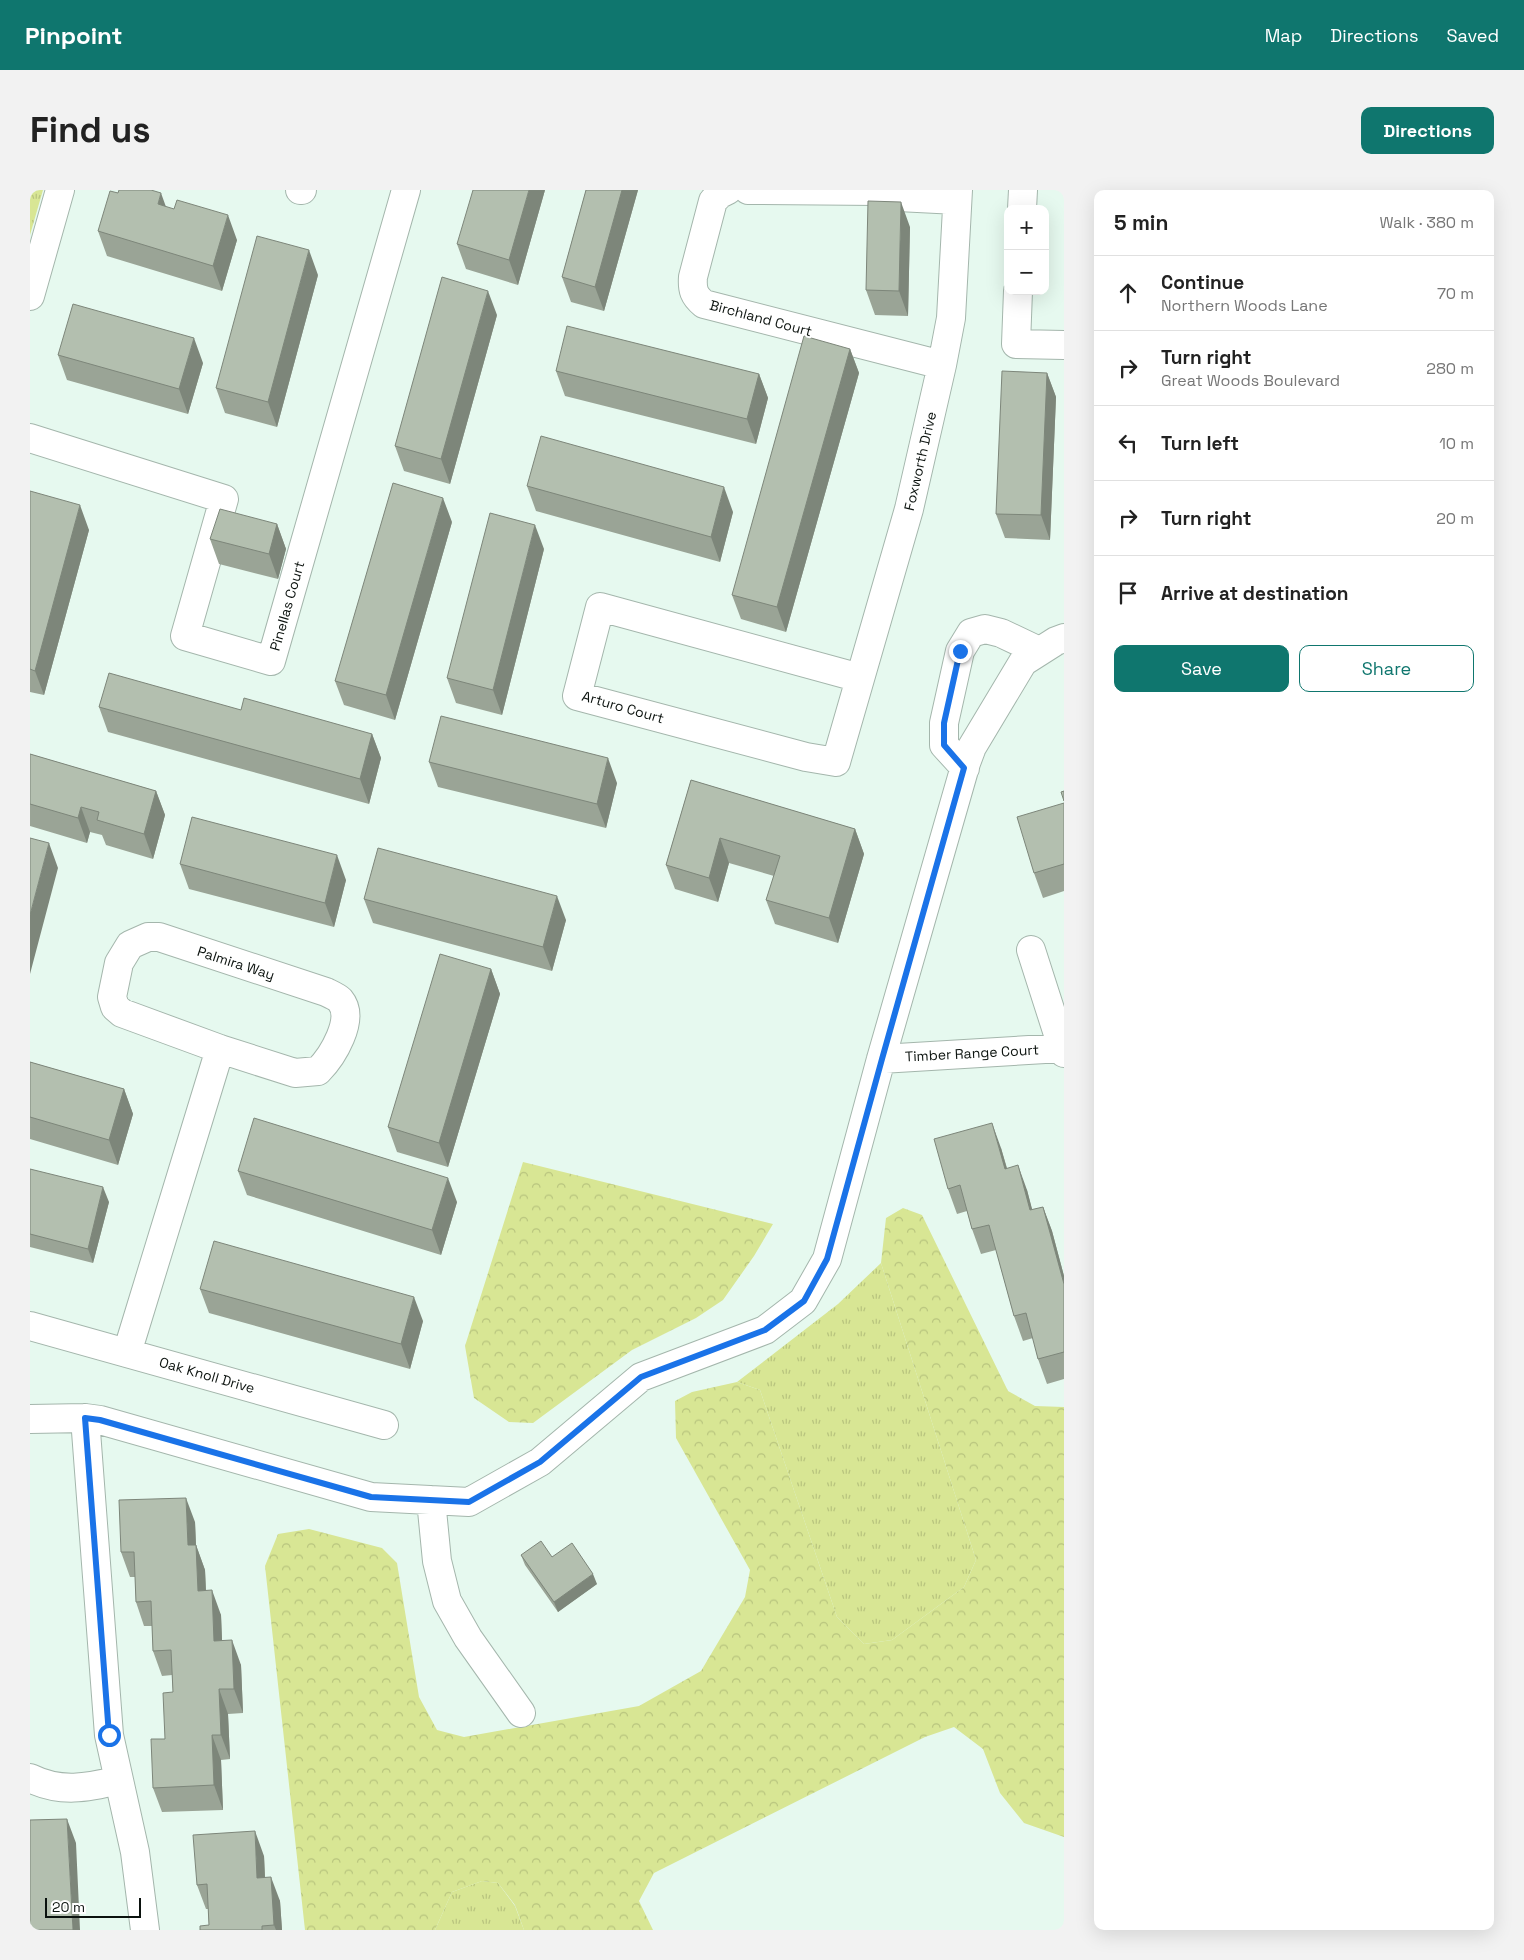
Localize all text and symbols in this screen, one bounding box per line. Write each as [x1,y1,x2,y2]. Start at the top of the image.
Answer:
text: Pinpoint [25,20,122,51]
text: Map [1265,24,1302,47]
text: Directions [1330,24,1419,47]
text: Saved [1447,24,1499,47]
button: Directions [1361,107,1494,154]
text: Find us [30,108,151,152]
map controls [1004,205,1049,295]
button: + [1004,205,1049,250]
text: 5 min [1114,209,1168,236]
text: Walk · 380 m [1379,212,1474,233]
button: − [1004,250,1049,295]
text: Continue [1161,270,1244,295]
icon: ahead [1114,279,1142,307]
text: 70 m [1437,283,1474,304]
text: Northern Woods Lane [1161,295,1328,316]
street label: Birchland Court [708,296,814,340]
text: Turn right [1161,345,1251,370]
icon: right [1114,354,1142,382]
text: 280 m [1426,358,1474,379]
text: Great Woods Boulevard [1161,370,1340,391]
street label: Foxworth Drive [900,410,940,512]
icon: left [1114,429,1142,457]
text: Turn left [1161,431,1239,456]
text: 10 m [1439,433,1474,454]
icon: right [1114,504,1142,532]
text: Turn right [1161,506,1251,531]
text: 20 m [1436,508,1474,529]
street label: Pinellas Court [266,559,308,653]
icon: arrive [1114,579,1142,607]
text: Arrive at destination [1161,581,1349,606]
route end [949,640,972,663]
button: Save [1114,645,1289,692]
button: Share [1299,645,1474,692]
street label: Arturo Court [580,687,666,727]
street label: Palmira Way [195,942,277,984]
street label: Timber Range Court [905,1041,1039,1065]
street label: Oak Knoll Drive [157,1353,257,1397]
route start [98,1724,121,1747]
scale bar [45,1895,141,1918]
text: 20 m [52,1898,85,1916]

